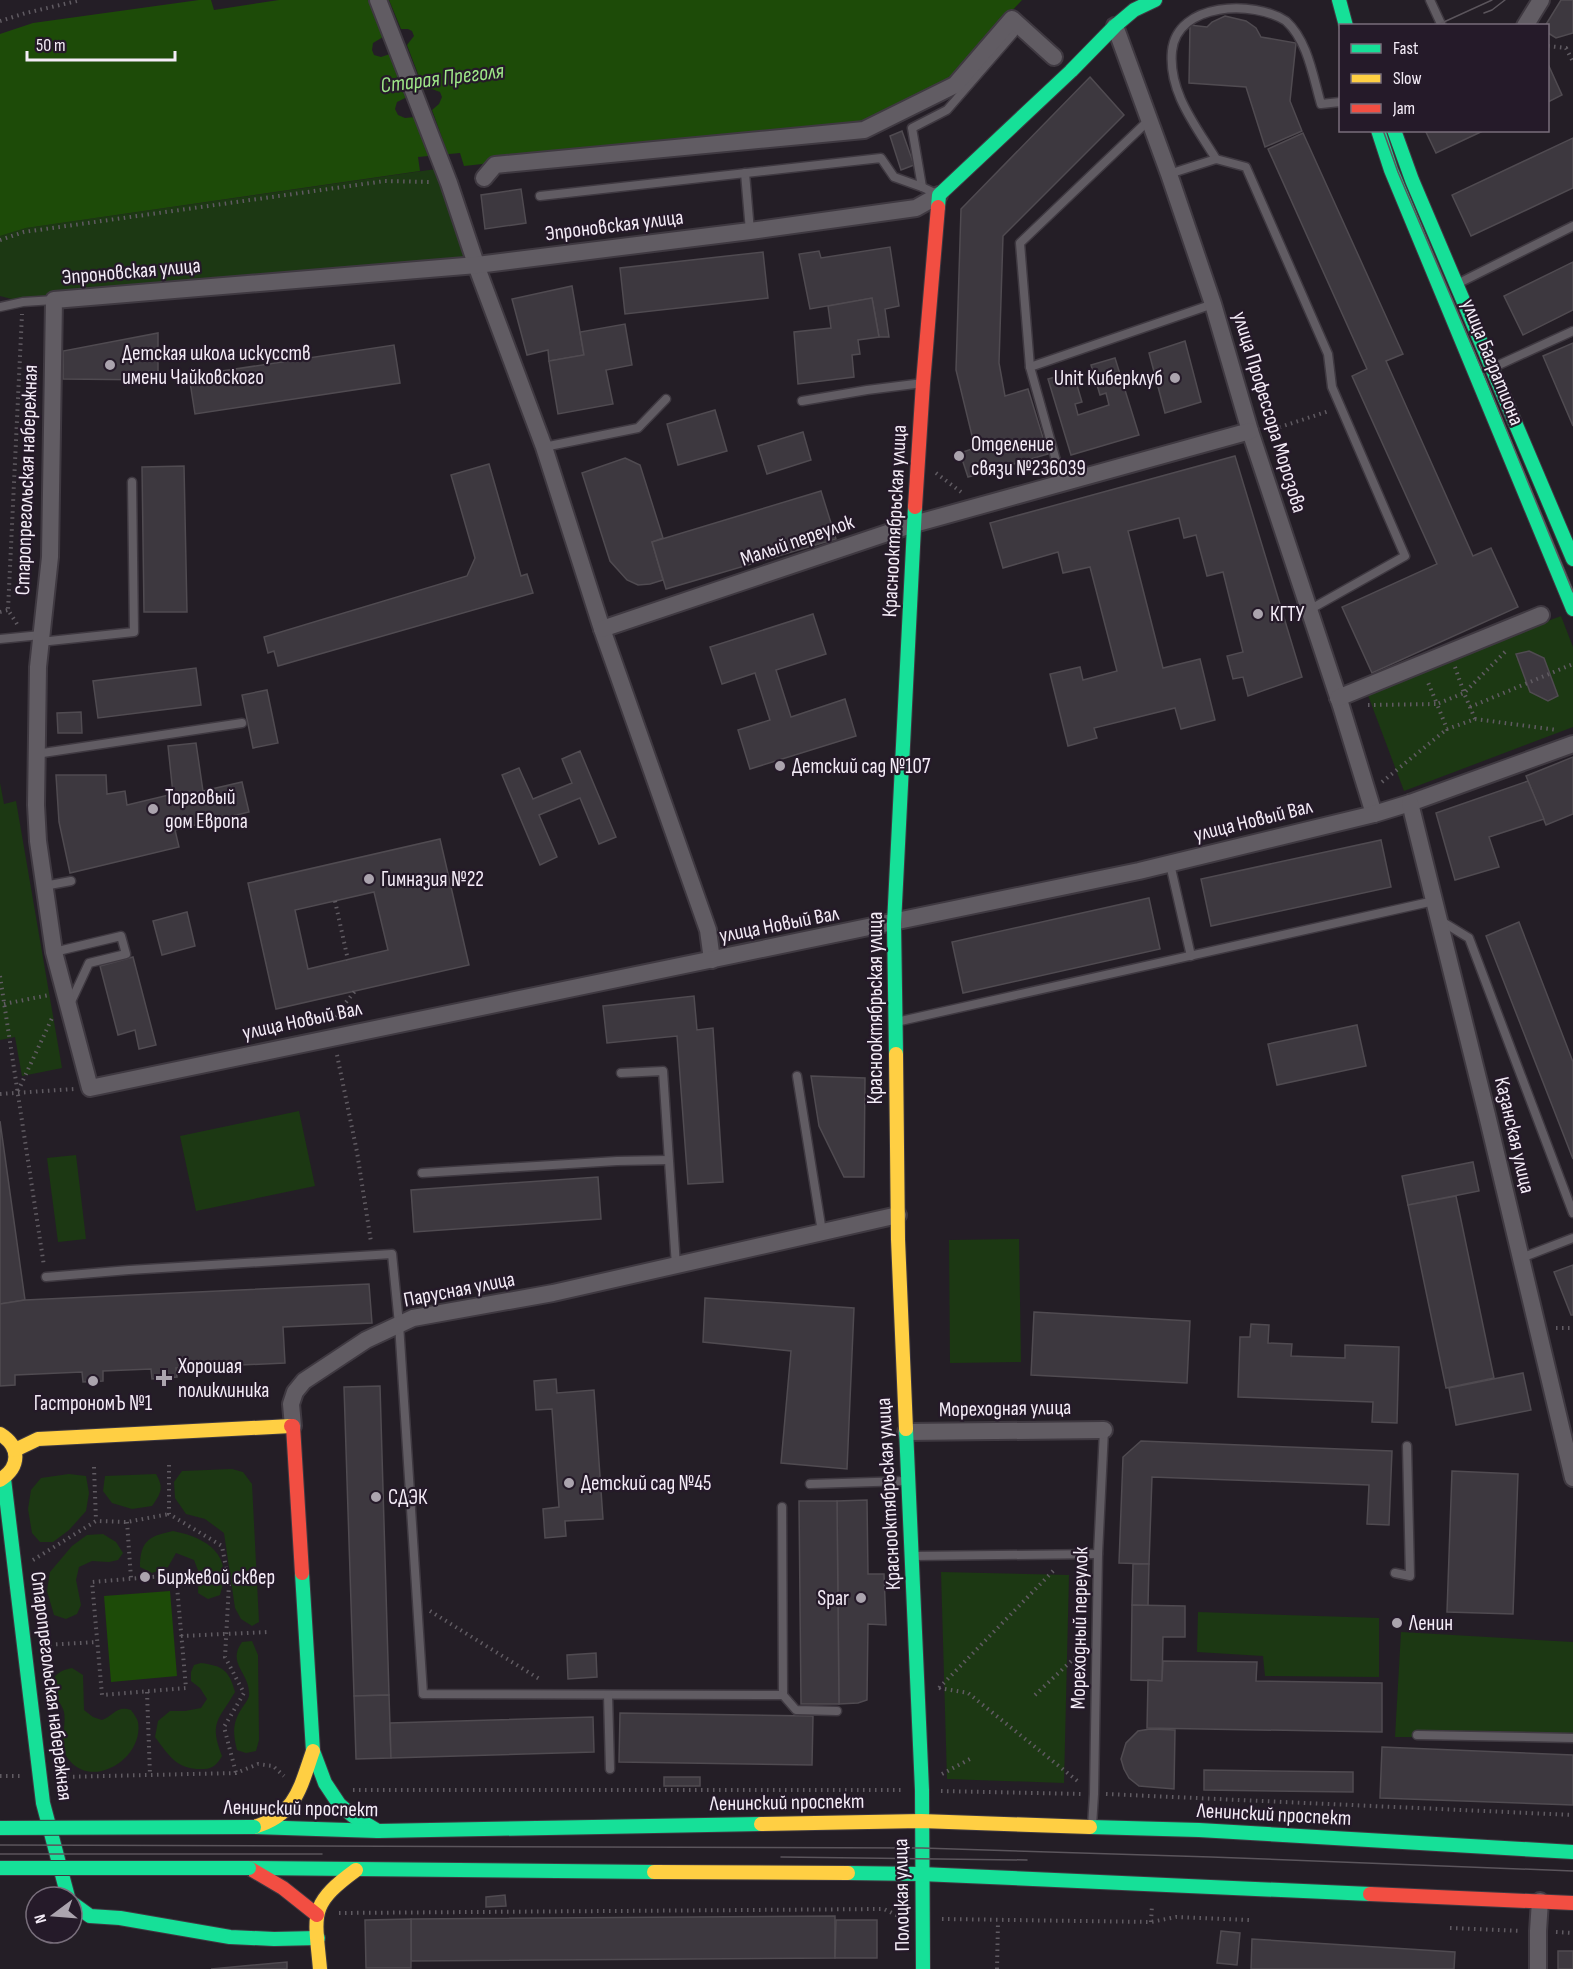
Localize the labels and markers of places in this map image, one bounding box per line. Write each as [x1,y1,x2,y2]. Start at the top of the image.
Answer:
place label: Детская школа искусств имени Чайковского [122,341,311,390]
marker: Детская школа искусств имени Чайковского [103,358,117,372]
place label: Unit Киберклуб [1054,366,1163,391]
marker: Unit Киберклуб [1168,371,1182,385]
place label: Отделение связи №236039 [971,432,1086,481]
marker: Отделение связи №236039 [952,449,966,463]
place label: КГТУ [1270,602,1305,627]
marker: КГТУ [1251,607,1265,621]
place label: Детский сад №107 [792,754,931,779]
marker: Детский сад №107 [773,759,787,773]
place label: Торговый дом Европа [165,785,248,834]
marker: Торговый дом Европа [146,802,160,816]
place label: Гимназия №22 [381,867,484,892]
marker: Гимназия №22 [362,872,376,886]
place label: Хорошая поликлиника [177,1354,269,1403]
marker: Хорошая поликлиника [155,1369,173,1387]
marker: ГастрономЪ №1 [86,1374,100,1388]
place label: ГастрономЪ №1 [34,1391,153,1416]
place label: Детский сад №45 [581,1471,712,1496]
marker: Детский сад №45 [562,1476,576,1490]
place label: СДЭК [388,1485,428,1510]
marker: СДЭК [369,1490,383,1504]
place label: Биржевой сквер [157,1565,275,1590]
marker: Биржевой сквер [138,1570,152,1584]
place label: Spar [817,1586,849,1611]
marker: Spar [854,1591,868,1605]
place label: Ленин [1408,1611,1453,1636]
marker: Ленин [1390,1616,1404,1630]

